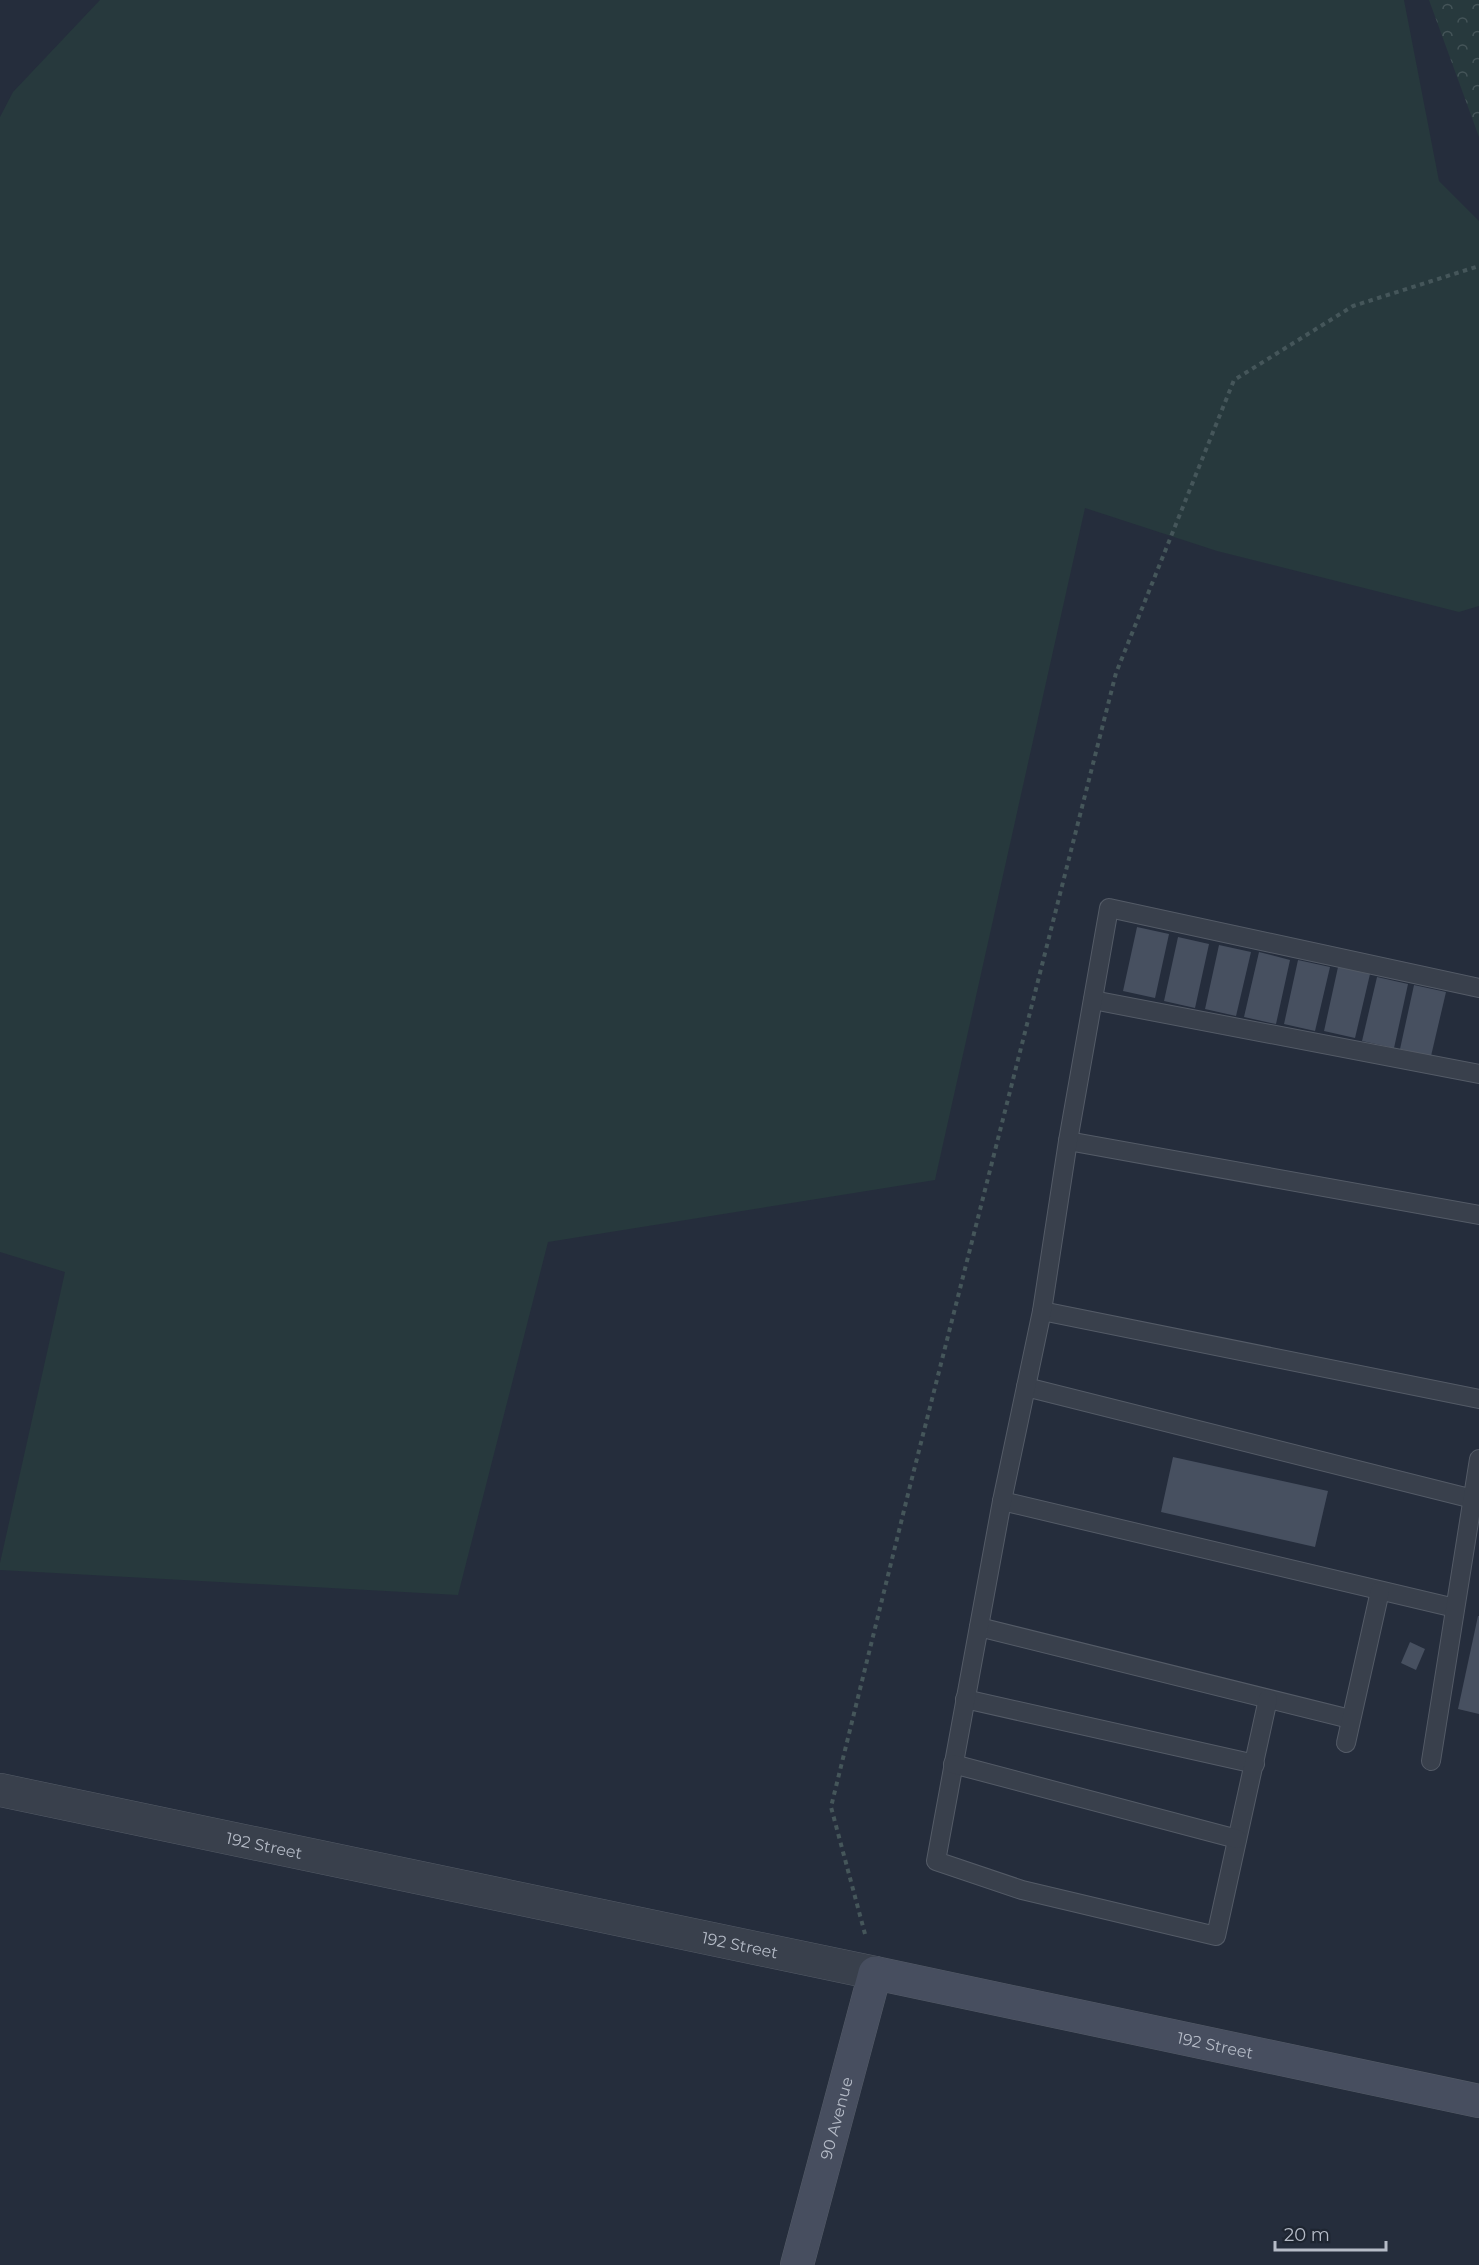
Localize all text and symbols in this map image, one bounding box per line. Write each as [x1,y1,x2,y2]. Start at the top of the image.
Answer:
street label: 192 Street [224,1829,304,1863]
street label: 192 Street [700,1928,780,1963]
street label: 192 Street [1175,2028,1255,2063]
street label: 90 Avenue [817,2075,857,2162]
scale bar [1275,2214,1386,2252]
text: 20 m [1284,2224,1330,2246]

